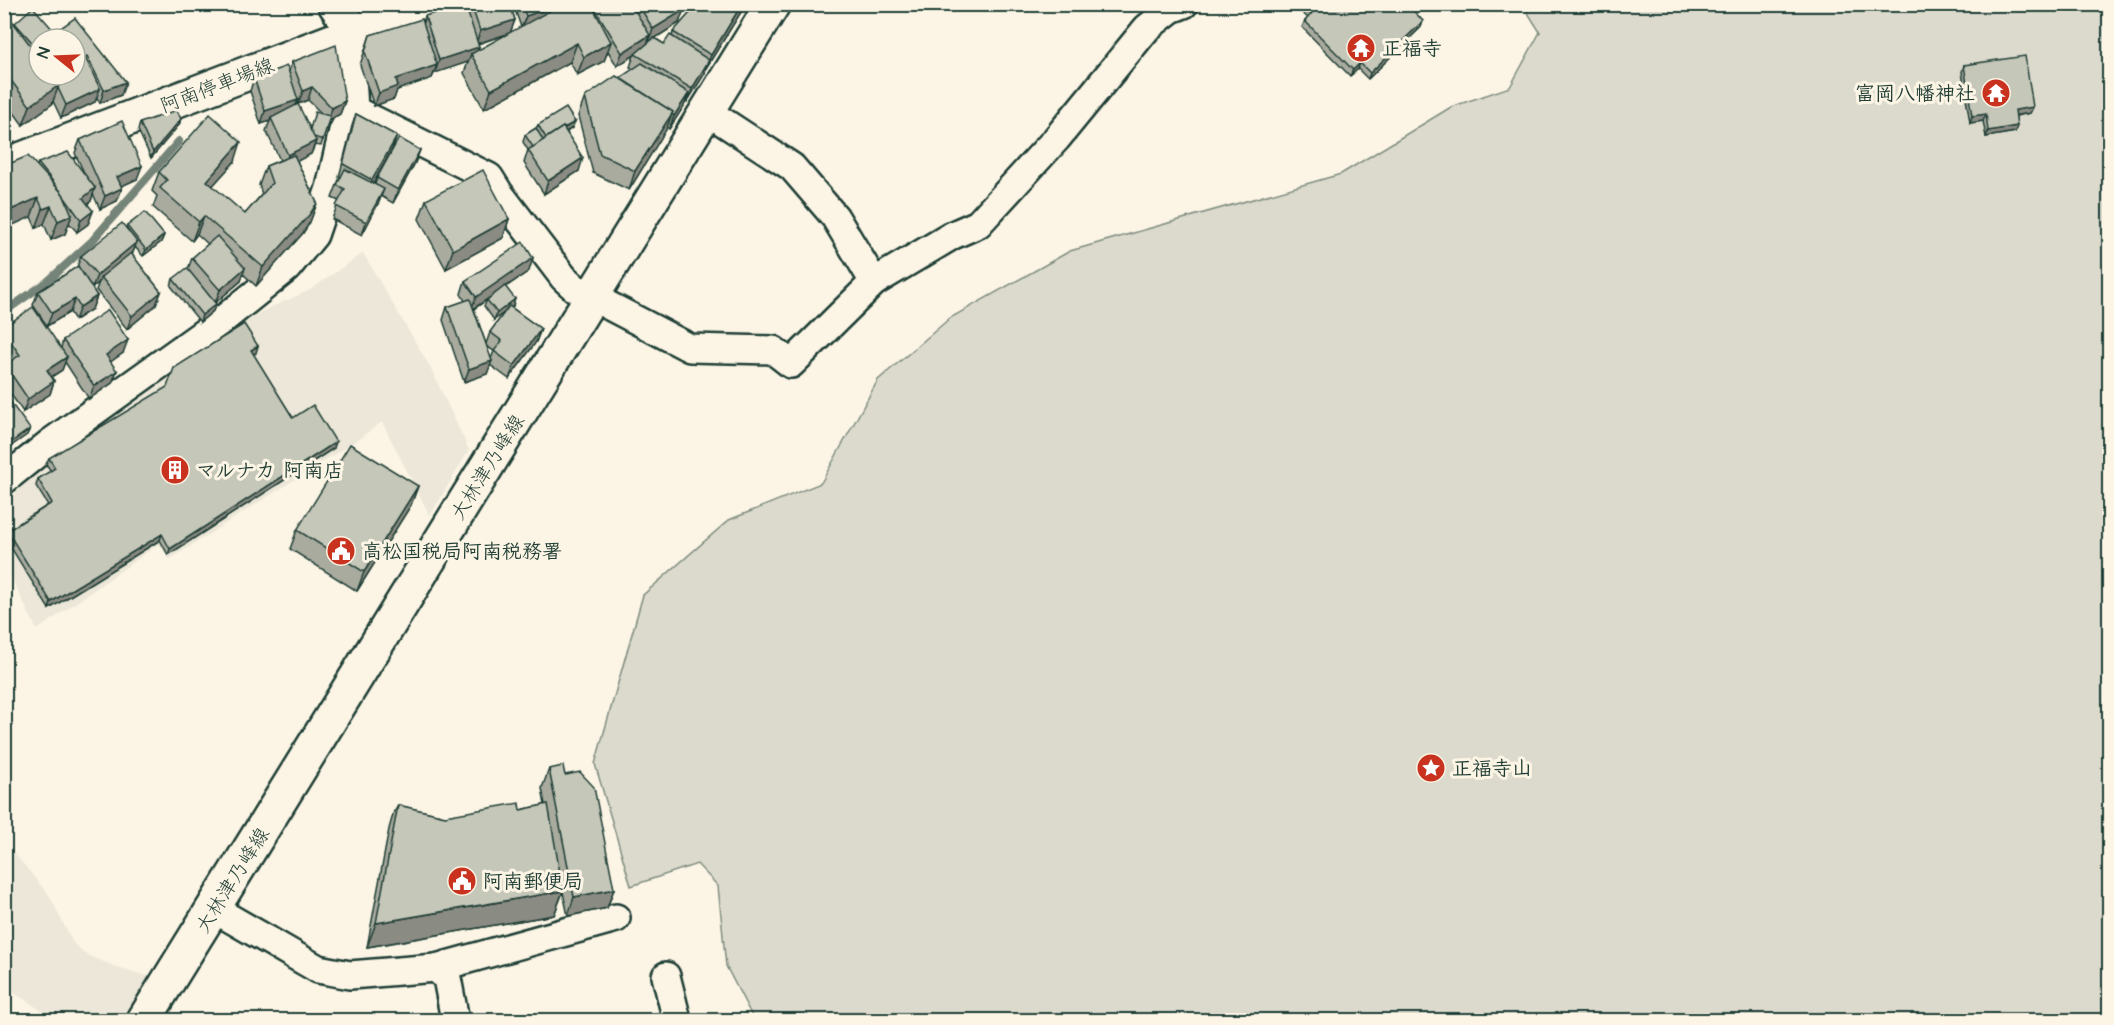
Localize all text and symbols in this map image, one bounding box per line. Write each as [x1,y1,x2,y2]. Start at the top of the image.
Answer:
north arrow [27,27,87,87]
temple icon: 正福寺 [1345,32,1377,64]
place label: 正福寺 [1382,35,1442,63]
text: N [32,45,56,61]
street label: 阿南停車場線 [156,51,278,121]
temple icon: 富岡八幡神社 [1980,77,2012,109]
place label: 富岡八幡神社 [1855,80,1975,108]
street label: 大林津乃峰線 [444,409,532,526]
building icon: マルナカ 阿南店 [159,454,191,486]
place label: マルナカ 阿南店 [196,457,344,485]
public building icon: 高松国税局阿南税務署 [325,535,357,567]
place label: 高松国税局阿南税務署 [362,538,562,566]
place icon: 正福寺山 [1415,752,1447,784]
place label: 正福寺山 [1452,755,1532,783]
street label: 大林津乃峰線 [189,822,277,939]
public building icon: 阿南郵便局 [446,865,478,897]
place label: 阿南郵便局 [483,868,583,896]

